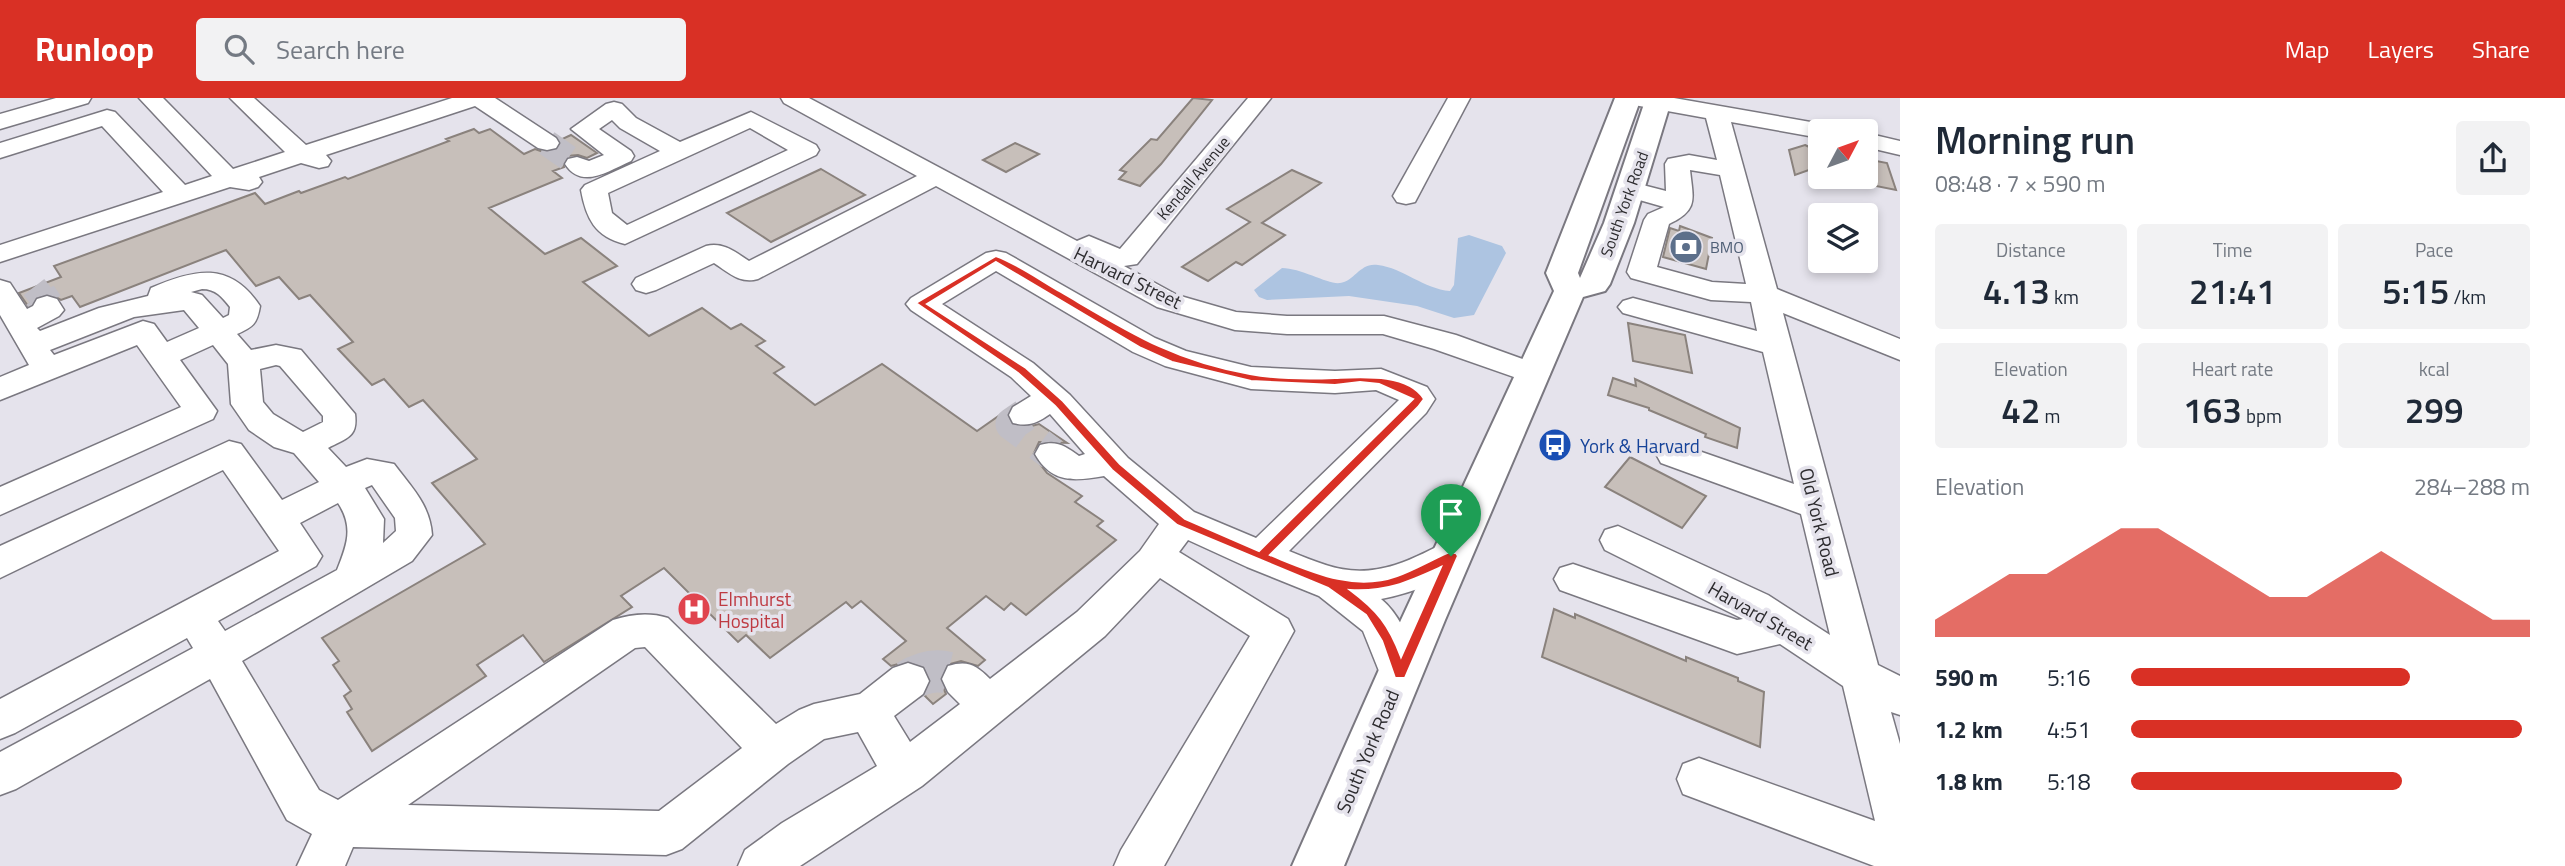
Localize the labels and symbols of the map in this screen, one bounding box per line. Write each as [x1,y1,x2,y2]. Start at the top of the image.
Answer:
north arrow [1808,119,1878,189]
street label: Kendall Avenue [1151,131,1235,225]
street label: South York Road [1594,148,1654,260]
bank icon: BMO [1667,228,1705,266]
place label: BMO [1710,235,1744,259]
street label: Harvard Street [1069,238,1187,316]
bus stop icon: York & Harvard [1536,426,1574,464]
place label: York & Harvard [1580,431,1700,460]
street label: Old York Road [1792,465,1848,579]
pin [1421,484,1481,556]
street label: Harvard Street [1703,573,1819,657]
place label: Elmhurst Hospital [718,584,791,635]
hospital icon: Elmhurst Hospital [675,590,713,628]
street label: South York Road [1328,685,1406,817]

